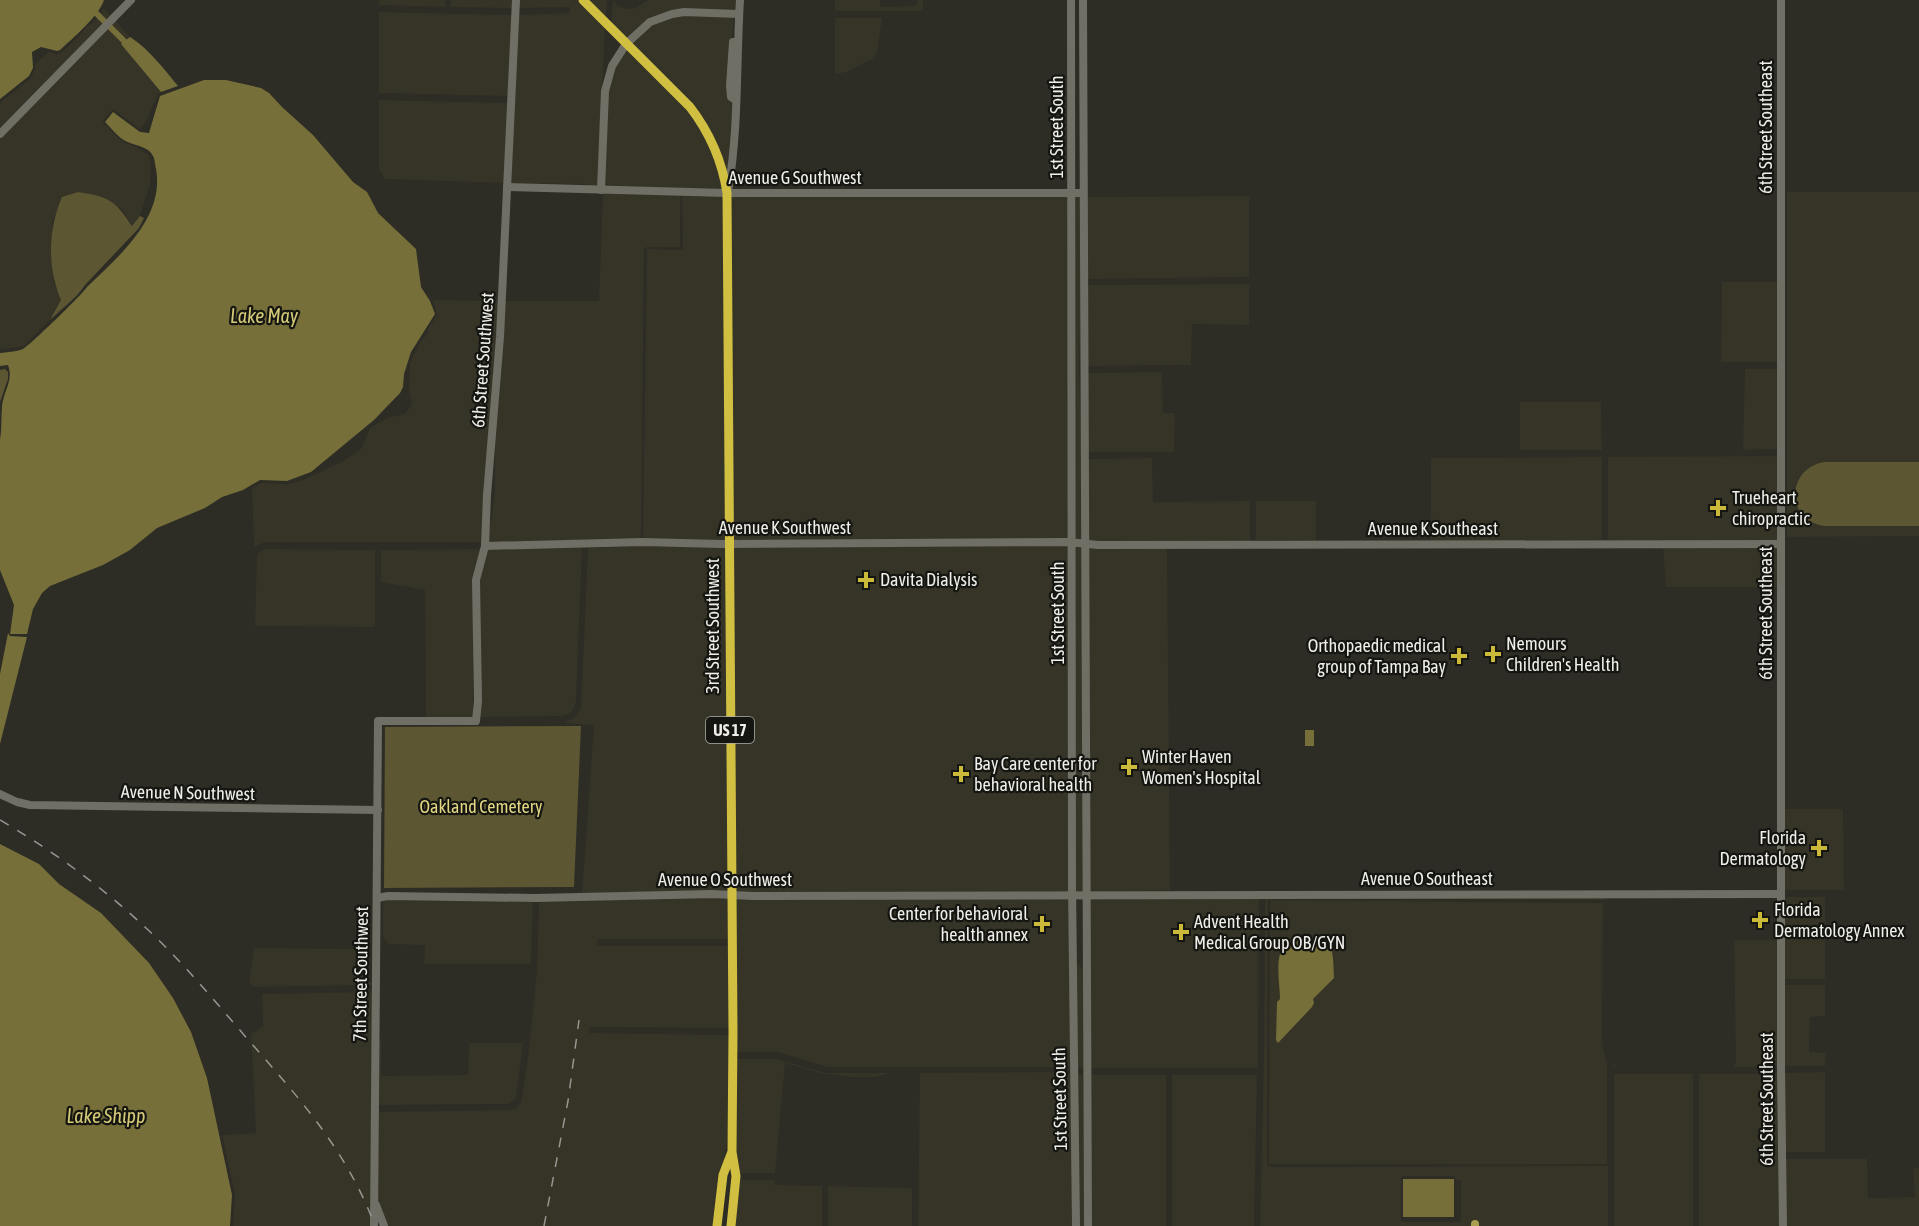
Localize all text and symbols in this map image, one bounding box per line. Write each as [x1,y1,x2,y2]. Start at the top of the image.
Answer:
street label: 6th Street Southeast [1755,60,1776,194]
street label: 1st Street South [1046,75,1067,179]
street label: Avenue G Southwest [728,167,862,188]
street label: 6th Street Southwest [467,292,498,428]
water label: Lake May [230,304,299,327]
place label: Trueheart chiropractic [1732,487,1810,529]
marker: Trueheart chiropractic [1709,499,1727,517]
street label: Avenue K Southwest [719,517,851,538]
street label: Avenue K Southeast [1368,518,1498,539]
street label: 6th Street Southeast [1755,546,1776,680]
street label: 3rd Street Southwest [702,558,723,694]
street label: 1st Street South [1047,561,1068,665]
place label: Davita Dialysis [880,569,977,590]
marker: Davita Dialysis [857,571,875,589]
place label: Nemours Children's Health [1506,633,1619,675]
place label: Orthopaedic medical group of Tampa Bay [1308,635,1446,677]
marker: Nemours Children's Health [1484,645,1502,663]
marker: Orthopaedic medical group of Tampa Bay [1450,647,1468,665]
road number: US 17 [706,717,754,743]
place label: Winter Haven Women's Hospital [1142,746,1261,788]
place label: Bay Care center for behavioral health [974,753,1097,795]
marker: Winter Haven Women's Hospital [1120,758,1138,776]
marker: Bay Care center for behavioral health [952,765,970,783]
street label: Avenue N Southwest [121,781,255,804]
park label: Oakland Cemetery [420,796,542,817]
place label: Florida Dermatology [1719,827,1806,869]
marker: Florida Dermatology [1810,839,1828,857]
street label: Avenue O Southeast [1361,868,1493,889]
street label: Avenue O Southwest [658,869,792,890]
place label: Florida Dermatology Annex [1774,899,1905,941]
place label: Center for behavioral health annex [889,903,1028,945]
street label: 7th Street Southwest [349,906,372,1042]
place label: Advent Health Medical Group OB/GYN [1194,911,1345,953]
marker: Florida Dermatology Annex [1751,911,1769,929]
marker: Center for behavioral health annex [1033,915,1051,933]
marker: Advent Health Medical Group OB/GYN [1172,923,1190,941]
street label: 6th Street Southeast [1756,1032,1777,1166]
street label: 1st Street South [1048,1047,1071,1151]
water label: Lake Shipp [67,1104,145,1127]

